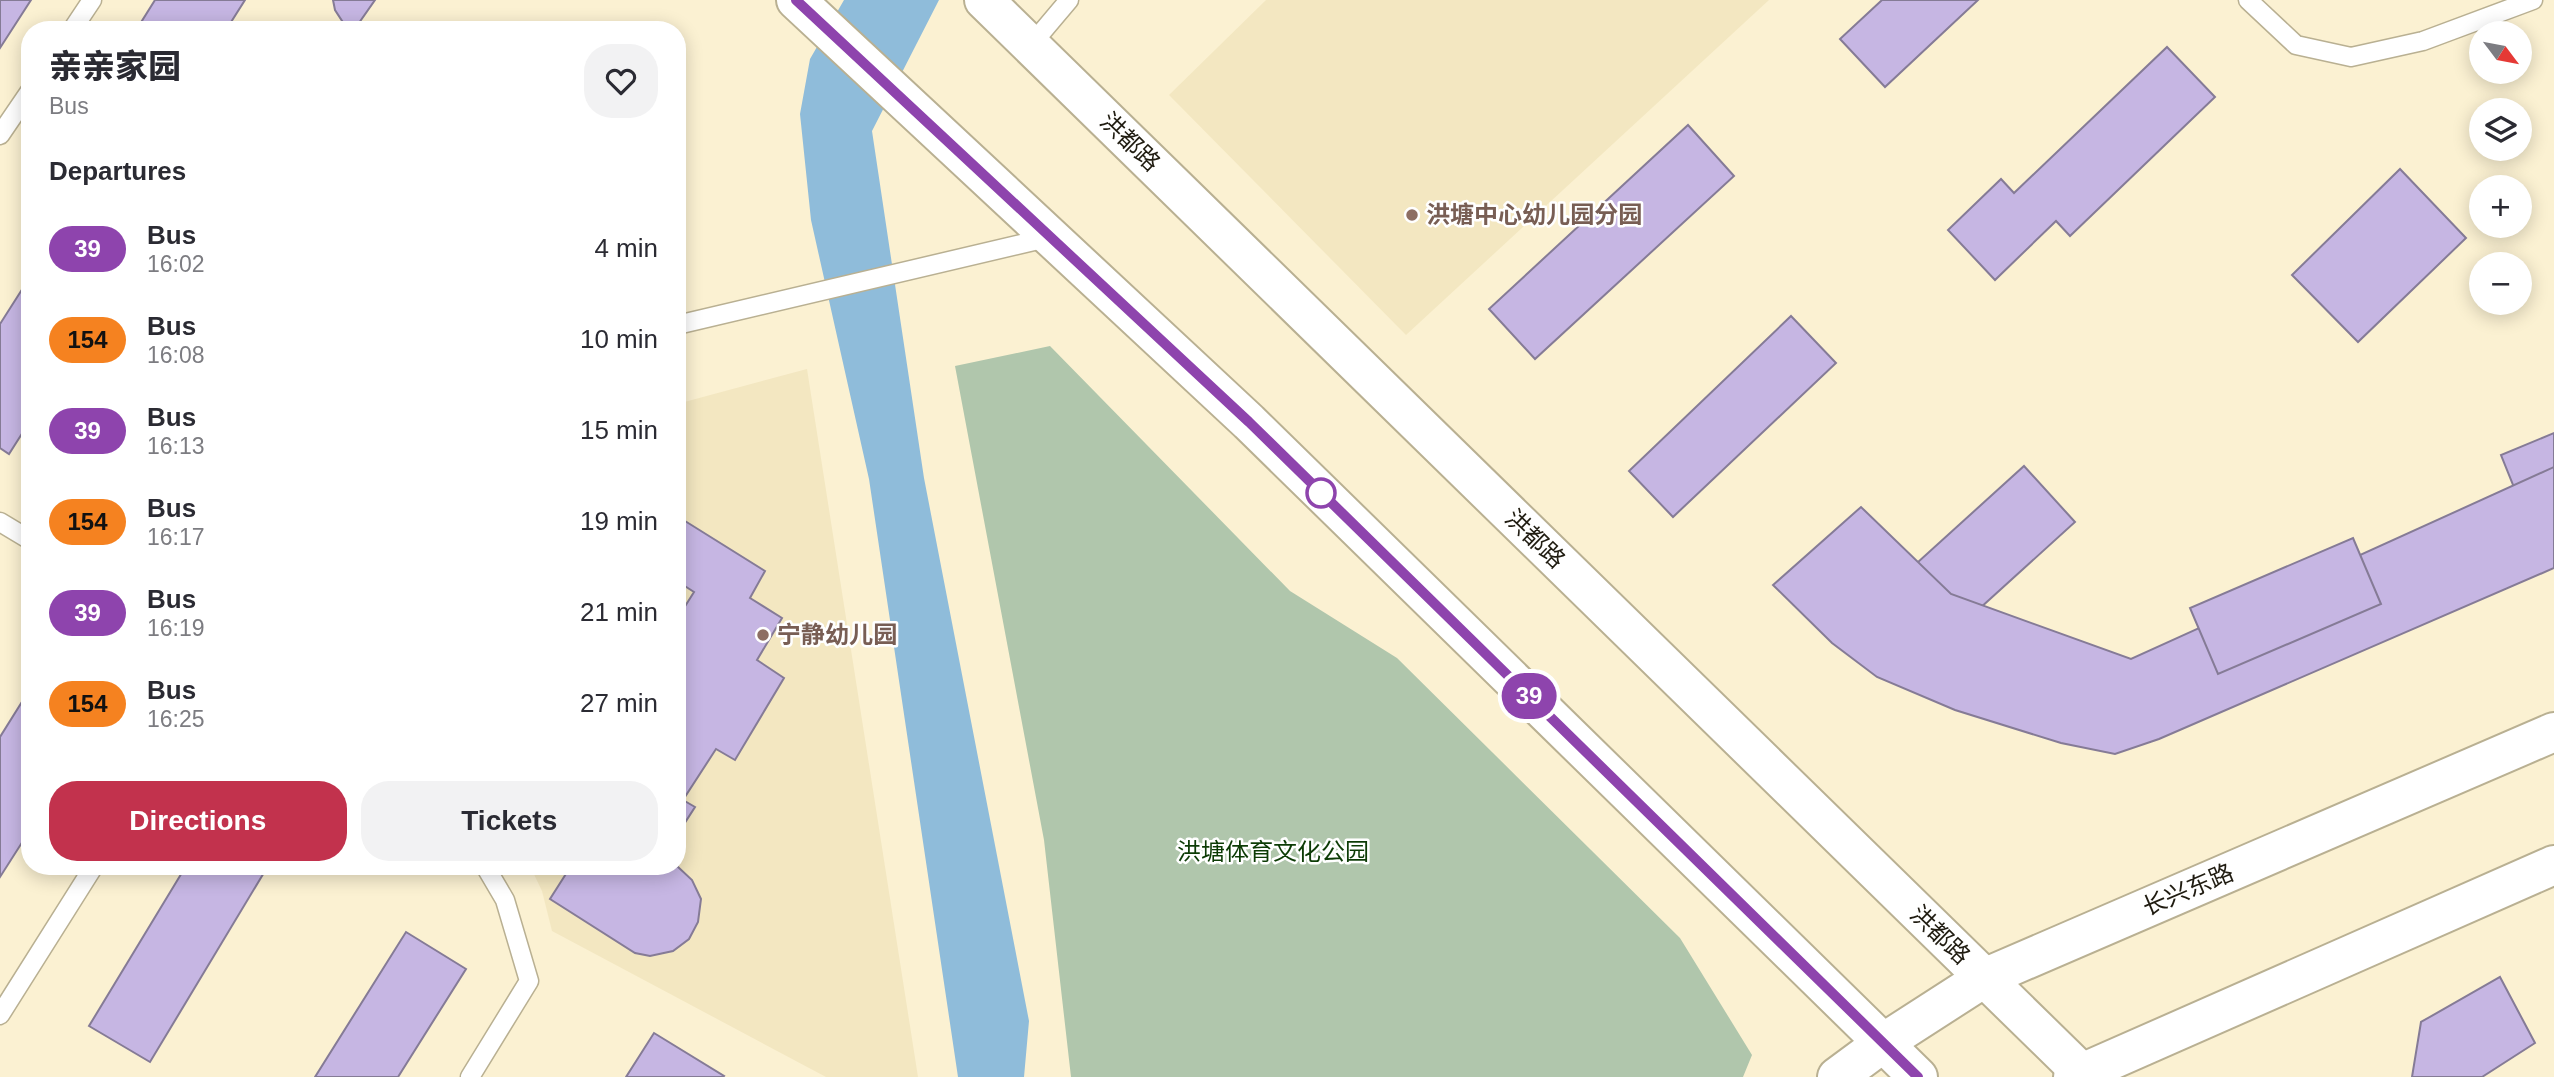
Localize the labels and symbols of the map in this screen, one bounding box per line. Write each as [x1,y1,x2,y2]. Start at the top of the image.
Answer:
north arrow [2469,21,2532,84]
street label: 洪都路 [1095,107,1166,176]
place label: 洪塘中心幼儿园分园 [1426,201,1642,228]
marker: 洪塘中心幼儿园分园 [1404,207,1420,223]
unlabelled marker [1306,478,1336,508]
street label: 洪都路 [1500,504,1571,573]
place label: 宁静幼儿园 [777,621,897,648]
marker: 宁静幼儿园 [755,627,771,643]
line badge: 39 [1498,673,1560,719]
park label: 洪塘体育文化公园 [1177,838,1369,865]
street label: 长兴东路 [2138,858,2237,921]
street label: 洪都路 [1905,900,1976,969]

